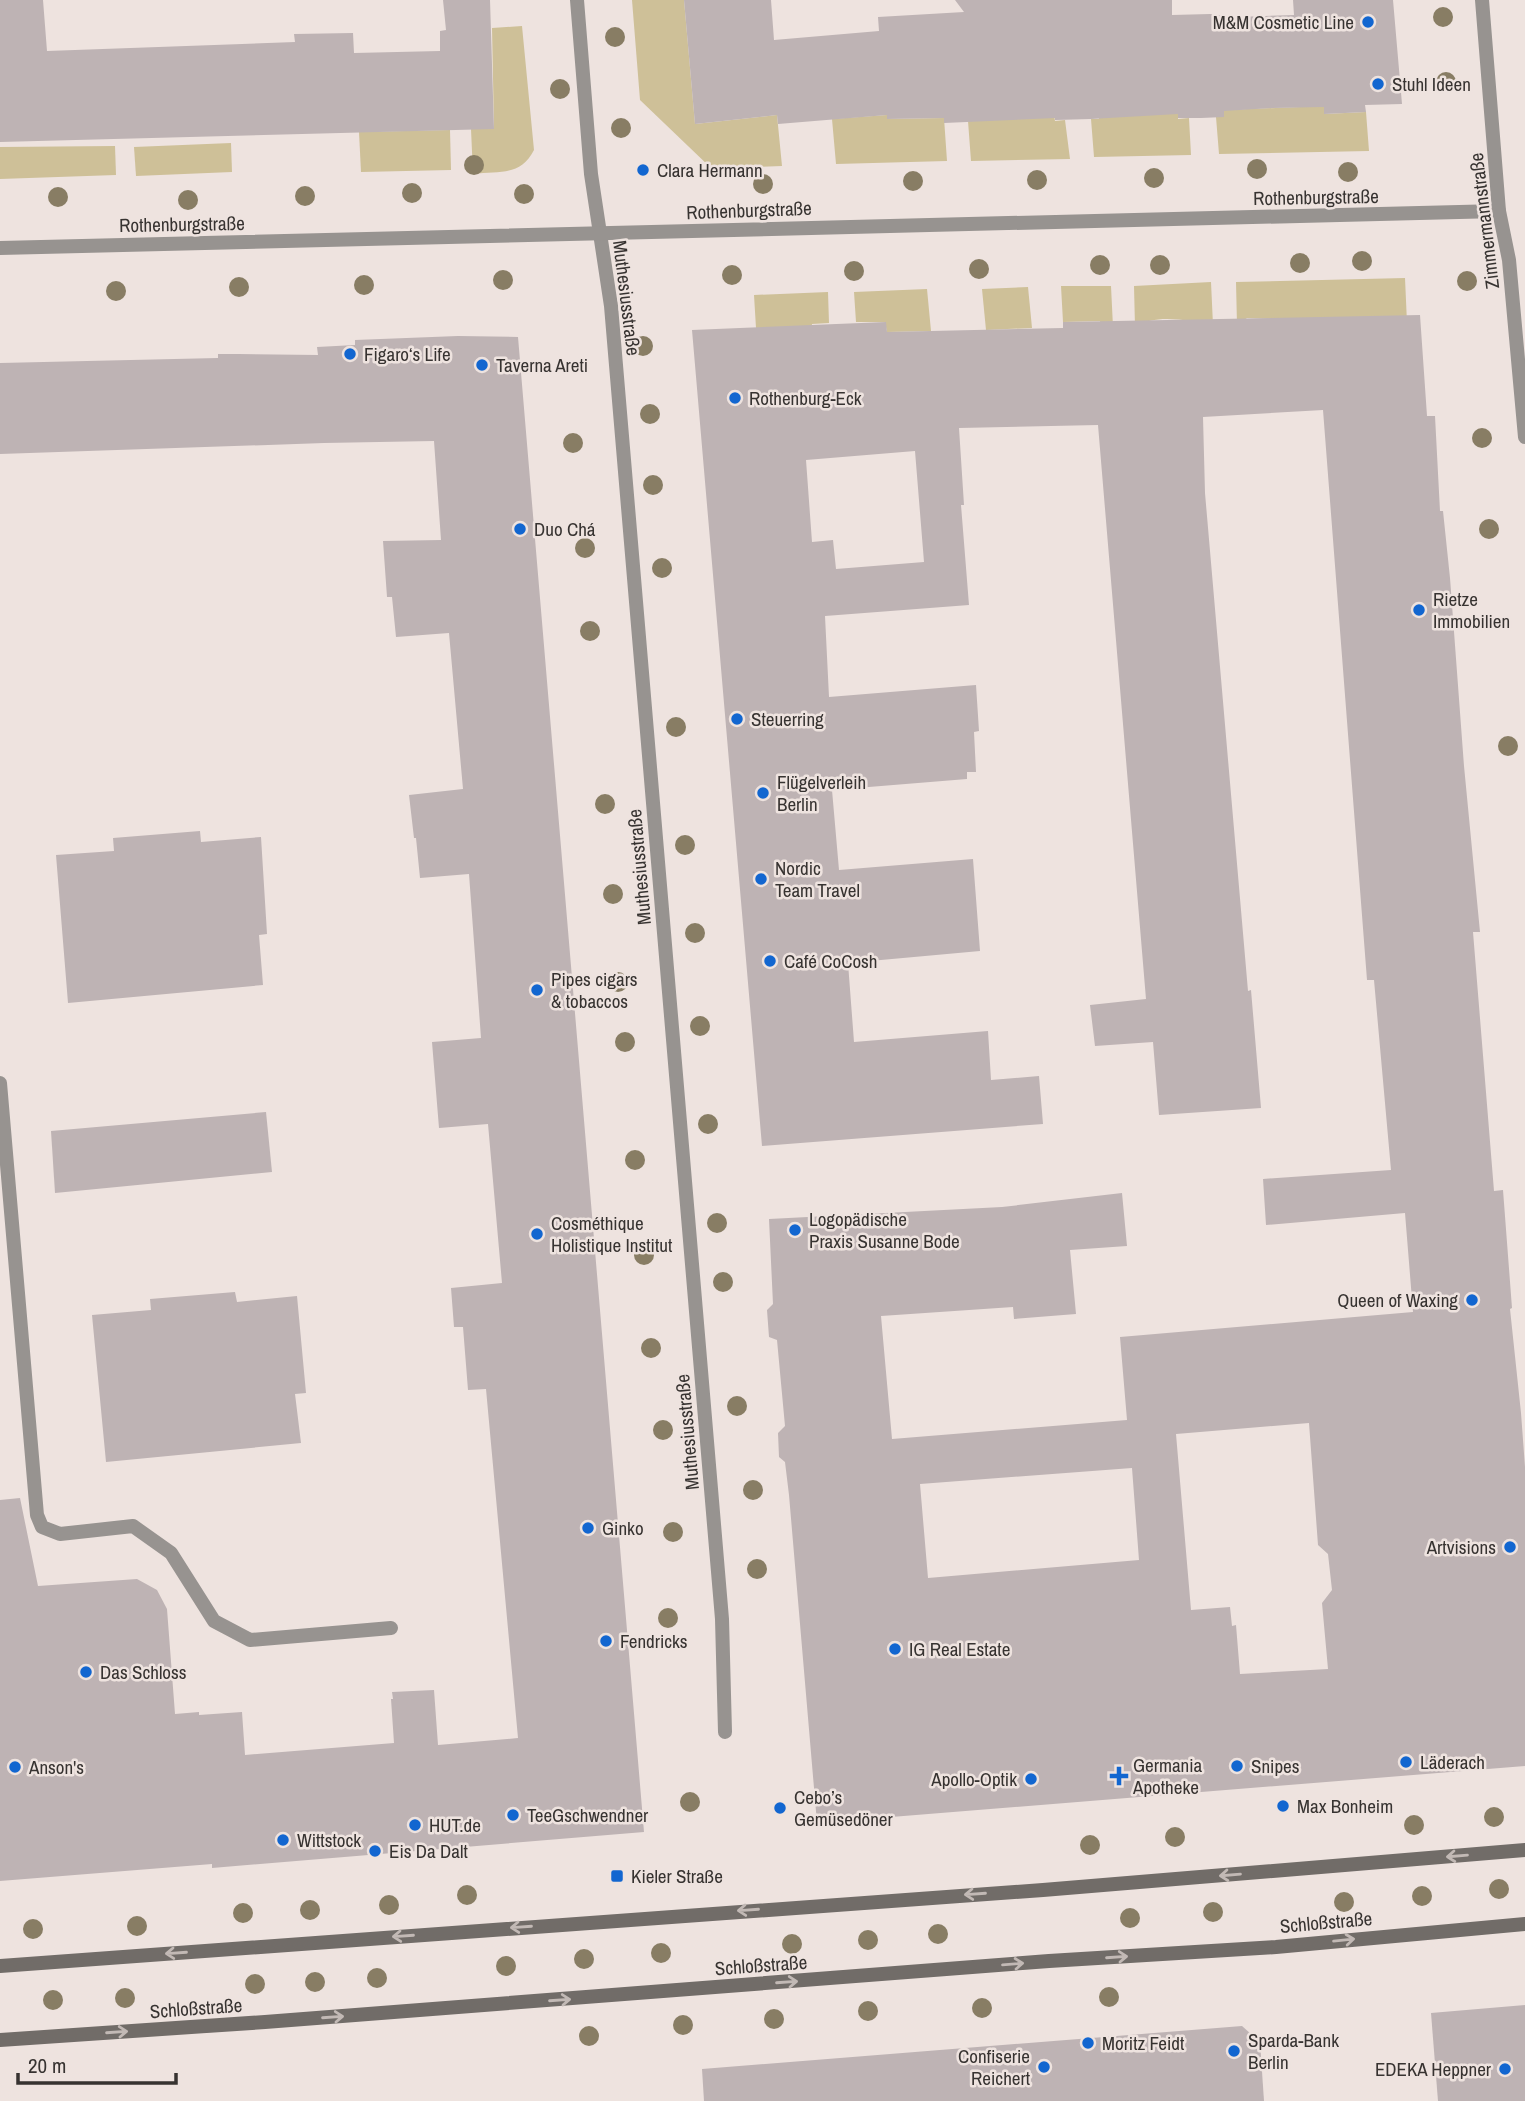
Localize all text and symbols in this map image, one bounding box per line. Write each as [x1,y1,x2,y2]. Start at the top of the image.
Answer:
place label: M&M Cosmetic Line [1213,9,1354,35]
marker: M&M Cosmetic Line [1360,14,1376,30]
place label: Stuhl Ideen [1392,71,1471,97]
marker: Stuhl Ideen [1370,76,1386,92]
street label: Zimmermannstraße [1463,152,1505,290]
place label: Clara Hermann [657,157,763,183]
marker: Clara Hermann [635,162,651,178]
street label: Rothenburgstraße [1253,183,1379,211]
street label: Rothenburgstraße [686,195,812,225]
street label: Rothenburgstraße [119,210,245,238]
street label: Muthesiusstraße [607,239,647,357]
place label: Figaro‘s Life [364,341,451,367]
marker: Figaro‘s Life [342,346,358,362]
place label: Taverna Areti [496,352,588,378]
marker: Taverna Areti [474,357,490,373]
place label: Rothenburg-Eck [749,385,862,411]
marker: Rothenburg-Eck [727,390,743,406]
place label: Duo Chá [534,516,596,542]
marker: Duo Chá [512,521,528,537]
place label: Rietze Immobilien [1433,586,1510,634]
marker: Rietze Immobilien [1411,602,1427,618]
place label: Steuerring [751,706,824,732]
marker: Steuerring [729,711,745,727]
place label: Flügelverleih Berlin [777,769,866,817]
marker: Flügelverleih Berlin [755,785,771,801]
street label: Muthesiusstraße [621,808,657,926]
place label: Nordic Team Travel [775,855,860,903]
marker: Nordic Team Travel [753,871,769,887]
place label: Café CoCosh [784,948,878,974]
marker: Café CoCosh [762,953,778,969]
place label: Pipes cigars & tobaccos [551,966,638,1014]
marker: Pipes cigars & tobaccos [529,982,545,998]
place label: Logopädische Praxis Susanne Bode [809,1206,960,1254]
place label: Cosméthique Holistique Institut [551,1210,673,1258]
marker: Logopädische Praxis Susanne Bode [787,1222,803,1238]
marker: Cosméthique Holistique Institut [529,1226,545,1242]
place label: Queen of Waxing [1337,1287,1458,1313]
marker: Queen of Waxing [1464,1292,1480,1308]
street label: Muthesiusstraße [669,1373,705,1491]
place label: Ginko [602,1515,644,1541]
marker: Ginko [580,1520,596,1536]
place label: Artvisions [1426,1534,1496,1560]
marker: Artvisions [1502,1539,1518,1555]
place label: Fendricks [620,1628,688,1654]
marker: Fendricks [598,1633,614,1649]
place label: IG Real Estate [909,1636,1010,1662]
marker: IG Real Estate [887,1641,903,1657]
place label: Das Schloss [100,1659,187,1685]
marker: Das Schloss [78,1664,94,1680]
place label: Läderach [1420,1749,1485,1775]
place label: Germania Apotheke [1132,1752,1203,1800]
place label: Snipes [1251,1753,1300,1779]
place label: Anson's [28,1754,84,1780]
marker: Läderach [1398,1754,1414,1770]
marker: Snipes [1229,1758,1245,1774]
marker: Anson's [7,1759,23,1775]
place label: Apollo-Optik [930,1766,1017,1792]
marker: Germania Apotheke [1111,1768,1127,1784]
marker: Apollo-Optik [1023,1771,1039,1787]
place label: Cebo’s Gemüsedöner [794,1784,894,1832]
place label: Max Bonheim [1297,1793,1393,1819]
marker: Max Bonheim [1275,1798,1291,1814]
marker: Cebo’s Gemüsedöner [772,1800,788,1816]
place label: TeeGschwendner [527,1802,649,1828]
marker: TeeGschwendner [505,1807,521,1823]
place label: HUT.de [429,1812,481,1838]
marker: HUT.de [407,1817,423,1833]
place label: Wittstock [297,1827,361,1853]
marker: Wittstock [275,1832,291,1848]
place label: Eis Da Dalt [389,1838,468,1864]
marker: Eis Da Dalt [367,1843,383,1859]
one-way arrow [1446,1850,1469,1863]
place label: Kieler Straße [631,1863,723,1889]
marker: Kieler Straße [609,1868,625,1884]
one-way arrow [1219,1869,1242,1882]
one-way arrow [965,1888,987,1901]
one-way arrow [738,1904,760,1917]
street label: Schloßstraße [1279,1905,1373,1939]
one-way arrow [511,1921,533,1934]
one-way arrow [392,1930,415,1943]
one-way arrow [1333,1933,1355,1946]
one-way arrow [165,1947,188,1960]
street label: Schloßstraße [714,1949,808,1981]
one-way arrow [1105,1950,1127,1963]
one-way arrow [1002,1957,1024,1970]
one-way arrow [775,1975,797,1988]
street label: Schloßstraße [149,1992,243,2024]
one-way arrow [548,1993,571,2006]
one-way arrow [321,2010,344,2023]
one-way arrow [105,2026,128,2039]
place label: Sparda-Bank Berlin [1248,2027,1339,2075]
place label: Moritz Feidt [1102,2030,1185,2056]
marker: Moritz Feidt [1080,2035,1096,2051]
scale bar [18,2042,175,2086]
place label: Confiserie Reichert [958,2043,1031,2091]
marker: Sparda-Bank Berlin [1226,2043,1242,2059]
text: 20 m [28,2051,66,2080]
place label: EDEKA Heppner [1375,2056,1492,2082]
marker: Confiserie Reichert [1036,2059,1052,2075]
marker: EDEKA Heppner [1497,2061,1513,2077]

